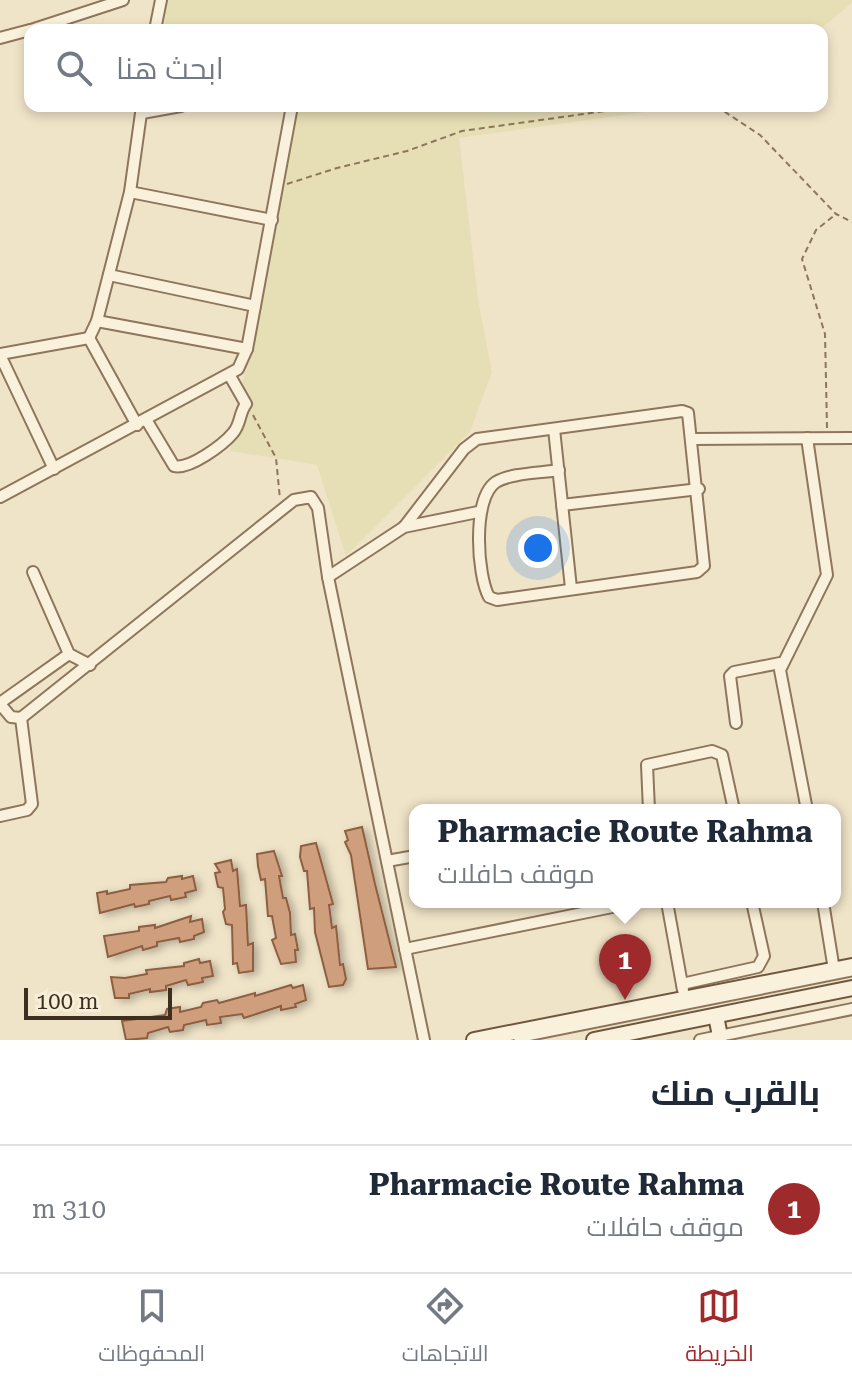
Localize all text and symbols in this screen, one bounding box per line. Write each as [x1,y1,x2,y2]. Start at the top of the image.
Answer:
search box [24,24,828,112]
icon: search [52,46,96,90]
text: ابحث هنا [116,51,224,86]
your location [518,528,558,568]
popup [409,804,841,908]
text: Pharmacie Route Rahma [437,814,813,849]
text: موقف حافلات [437,859,595,889]
pin: 1 [599,934,651,1000]
scale bar [24,984,172,1020]
text: 100 m [36,989,99,1014]
text: بالقرب منك [651,1073,820,1113]
text: Pharmacie Route Rahma [369,1167,744,1202]
text: 310 m [32,1194,106,1224]
text: 1 [787,1194,801,1224]
text: موقف حافلات [587,1212,744,1242]
tab: المحفوظات [98,1284,205,1374]
tab: الاتجاهات [402,1284,489,1374]
tab: الخريطة [685,1284,754,1374]

